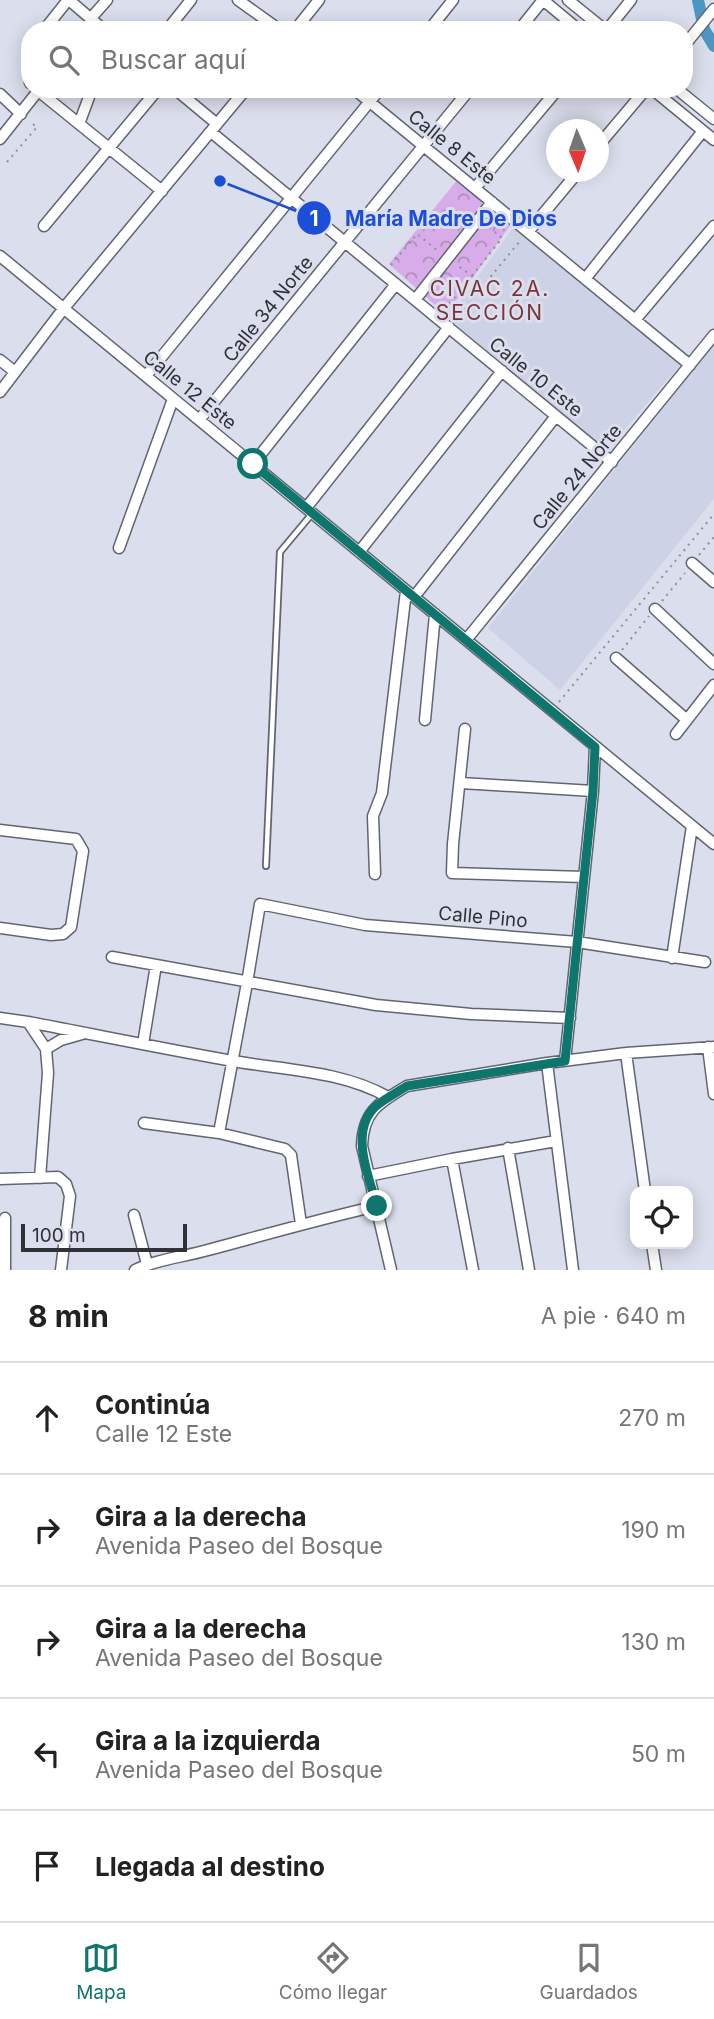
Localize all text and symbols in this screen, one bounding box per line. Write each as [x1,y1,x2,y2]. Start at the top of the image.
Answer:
search box [21,21,693,98]
icon: search [45,41,83,79]
text: Buscar aquí [101,44,246,75]
street label: Calle 8 Este [404,105,500,189]
north arrow [546,119,609,182]
callout: María Madre De Dios [296,197,571,239]
text: 1 [309,206,319,231]
text: María Madre De Dios [345,206,557,231]
street label: Calle 34 Norte [218,251,318,367]
district label: CIVAC 2A. SECCIÓN [430,276,550,325]
street label: Calle 10 Este [485,332,587,422]
street label: Calle 12 Este [139,345,241,435]
street label: Calle 24 Norte [527,419,627,535]
route start [237,448,268,479]
street label: Calle Pino [437,902,529,932]
map controls [630,1186,693,1249]
button: locate [630,1186,693,1249]
route end [361,1190,392,1221]
scale bar [21,1221,187,1253]
text: 100 m [32,1224,86,1247]
text: 8 min [28,1298,109,1334]
text: A pie · 640 m [541,1302,686,1330]
text: Continúa [95,1389,210,1420]
icon: ahead [28,1399,66,1437]
text: 270 m [618,1404,686,1432]
text: Calle 12 Este [95,1420,232,1448]
text: Gira a la derecha [95,1501,307,1532]
icon: right [28,1511,66,1549]
text: 190 m [621,1516,686,1544]
text: Avenida Paseo del Bosque [95,1532,383,1560]
text: Gira a la derecha [95,1613,307,1644]
icon: right [28,1623,66,1661]
text: 130 m [621,1628,686,1656]
text: Avenida Paseo del Bosque [95,1644,383,1672]
text: Gira a la izquierda [95,1725,321,1756]
icon: left [28,1735,66,1773]
text: 50 m [631,1740,686,1768]
text: Avenida Paseo del Bosque [95,1756,383,1784]
icon: arrive [28,1847,66,1885]
text: Llegada al destino [95,1851,325,1882]
tab: Mapa [76,1939,126,2004]
tab: Cómo llegar [279,1939,387,2004]
tab: Guardados [540,1939,638,2004]

